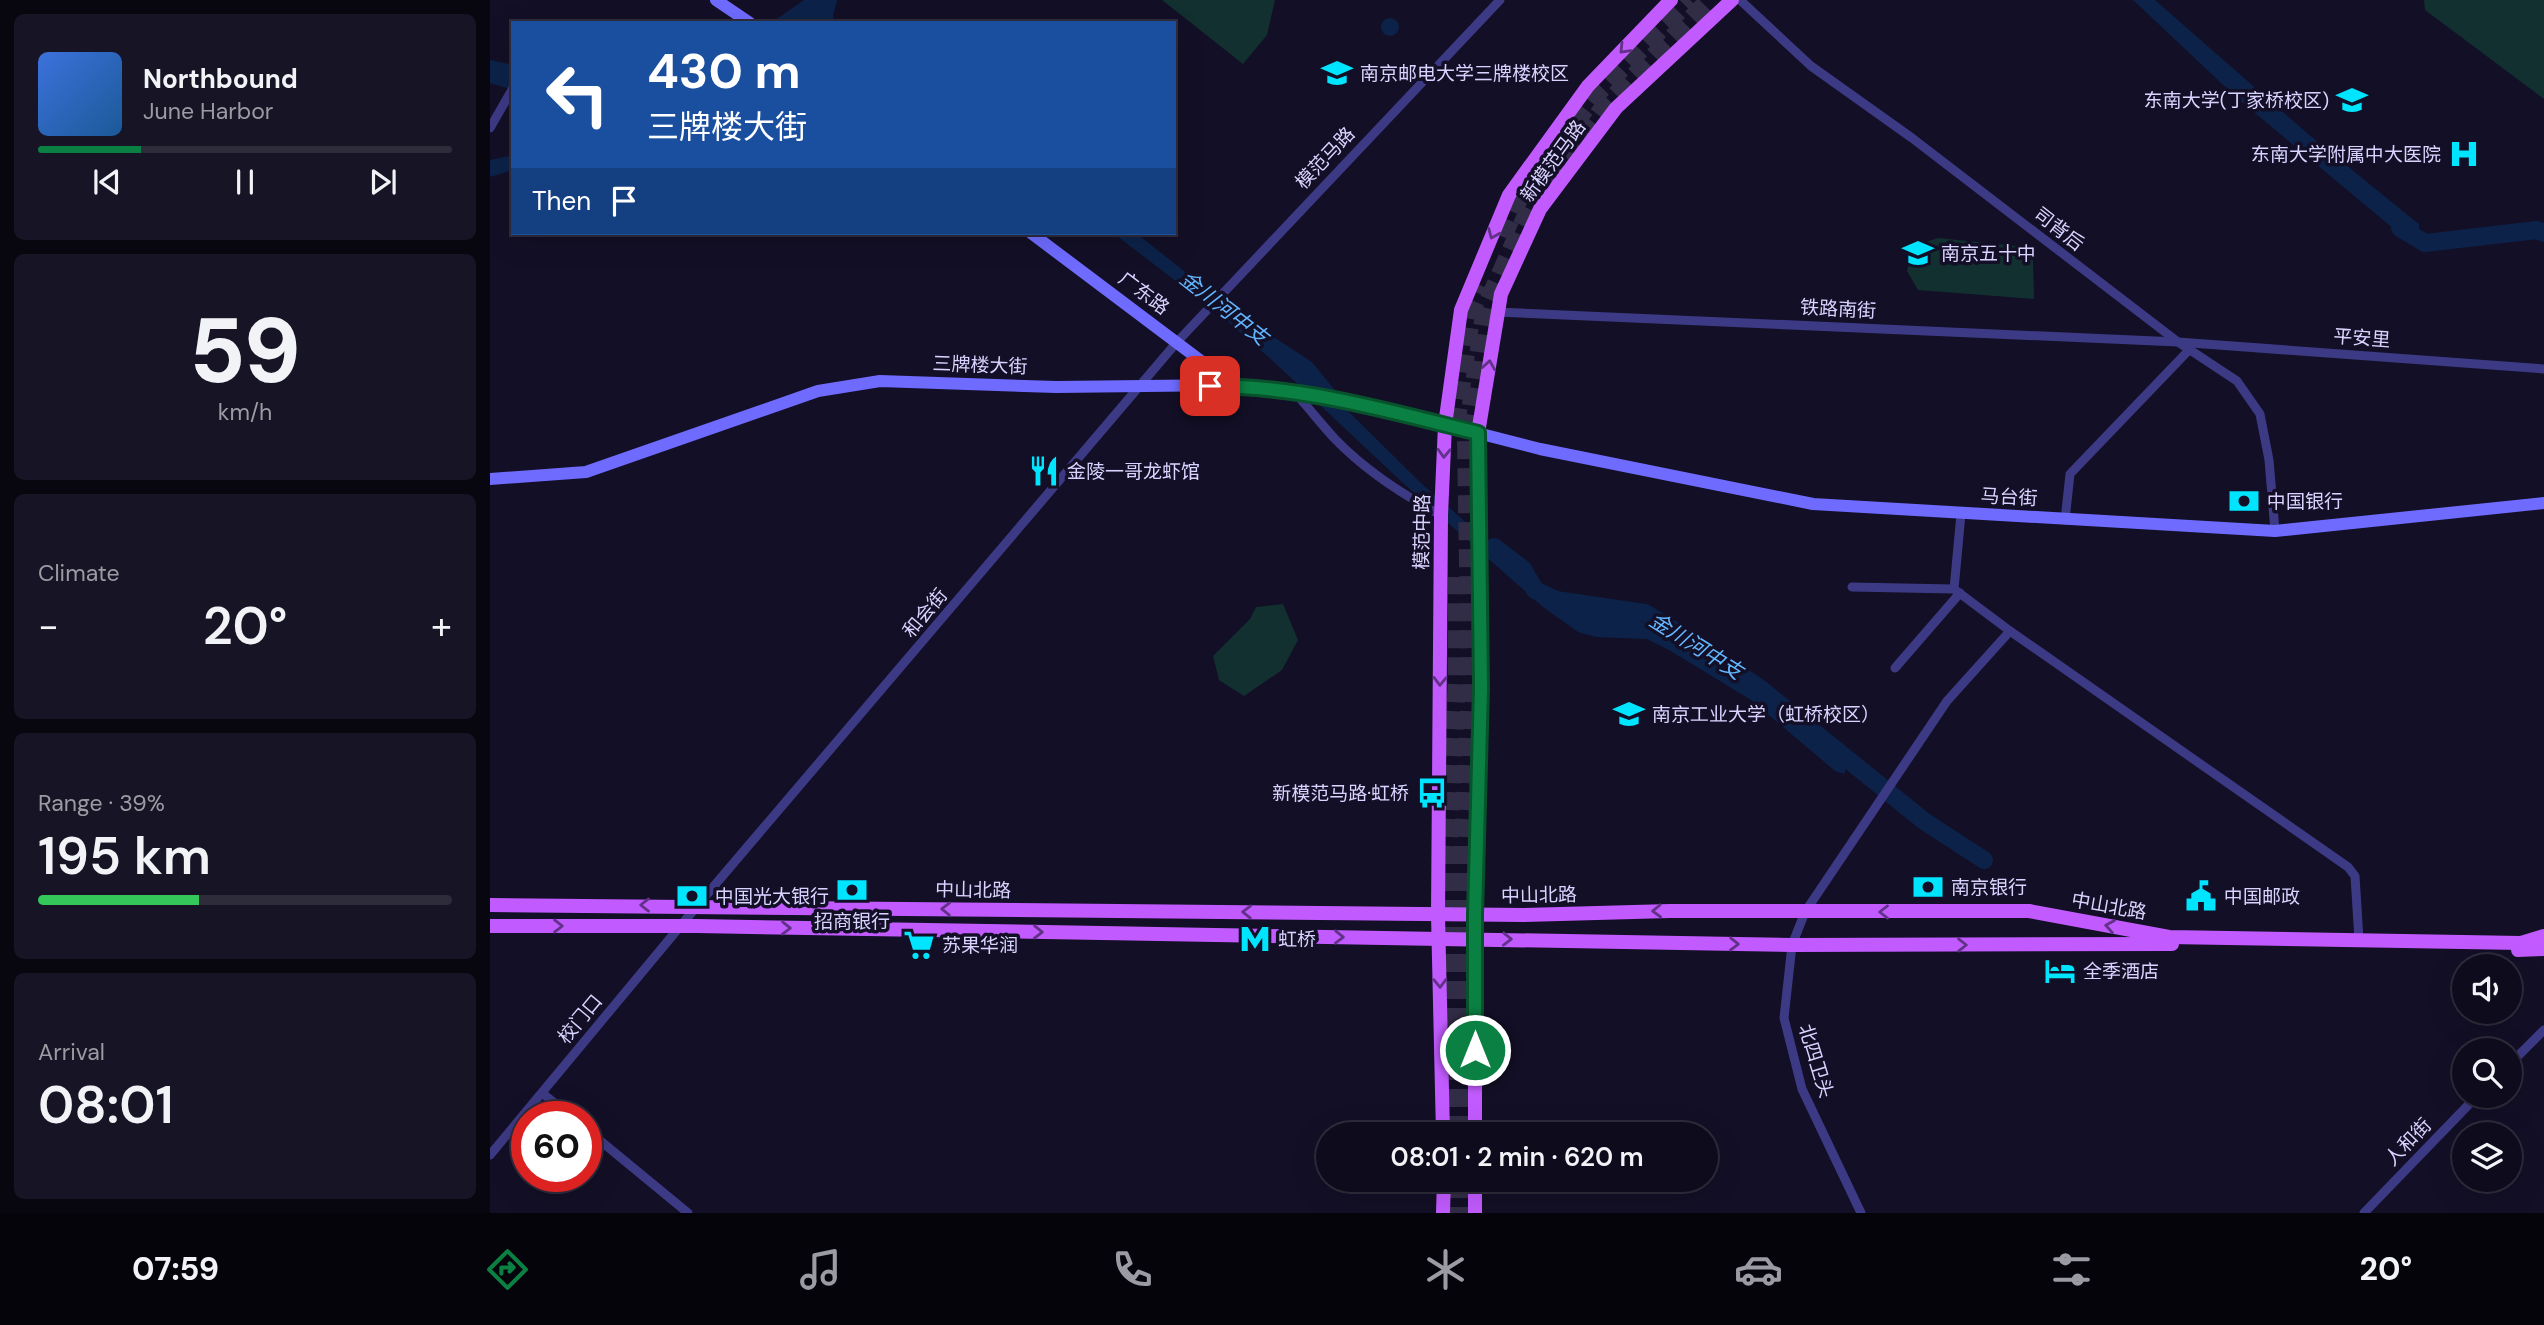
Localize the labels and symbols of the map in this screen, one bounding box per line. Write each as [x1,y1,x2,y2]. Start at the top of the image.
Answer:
one-way arrow [1619,41,1632,54]
school or university icon: 南京邮电大学三牌楼校区 [1320,56,1354,90]
place label: 南京邮电大学三牌楼校区 [1360,61,1569,86]
school or university icon: 东南大学(丁家桥校区) [2335,83,2369,117]
place label: 东南大学(丁家桥校区) [2144,88,2329,113]
street label: 新模范马路 [1515,115,1591,207]
street label: 模范马路 [1290,122,1360,194]
hospital icon: 东南大学附属中大医院 [2447,137,2481,171]
place label: 东南大学附属中大医院 [2251,142,2441,167]
street label: 司背后 [2029,202,2089,256]
one-way arrow [1487,226,1501,239]
school or university icon: 南京五十中 [1901,236,1935,270]
place label: 南京五十中 [1941,241,2036,266]
water label: 金川河中支 [1174,265,1276,353]
street label: 广东路 [1114,266,1174,320]
street label: 铁路南街 [1799,295,1877,323]
street label: 平安里 [2333,324,2391,352]
street label: 三牌楼大街 [932,351,1028,379]
pin [1180,356,1240,416]
one-way arrow [1481,359,1496,371]
one-way arrow [1436,448,1451,459]
restaurant icon: 金陵一哥龙虾馆 [1027,454,1061,488]
place label: 金陵一哥龙虾馆 [1067,459,1200,484]
street label: 马台街 [1980,483,2038,511]
bank icon: 中国银行 [2227,484,2261,518]
place label: 中国银行 [2267,489,2343,514]
street label: 模范中路 [1409,494,1435,570]
street label: 和会街 [897,583,953,643]
water label: 金川河中支 [1644,606,1750,687]
one-way arrow [1432,676,1448,687]
school or university icon: 南京工业大学（虹桥校区） [1612,697,1646,731]
place label: 南京工业大学（虹桥校区） [1652,702,1880,727]
bus stop icon: 新模范马路·虹桥 [1415,776,1449,810]
place label: 新模范马路·虹桥 [1272,781,1409,806]
bank icon: 南京银行 [1911,870,1945,904]
bank icon: 招商银行 [835,873,869,907]
place label: 南京银行 [1951,875,2027,900]
street label: 中山北路 [935,877,1011,903]
bank icon: 中国光大银行 [675,879,709,913]
public building icon: 中国邮政 [2184,879,2218,913]
street label: 中山北路 [1501,882,1577,908]
place label: 中国光大银行 [715,884,829,909]
place label: 中国邮政 [2224,884,2300,909]
street label: 中山北路 [2069,887,2149,925]
one-way arrow [639,897,650,913]
one-way arrow [940,901,951,916]
one-way arrow [1651,903,1661,919]
one-way arrow [1241,904,1252,920]
one-way arrow [1878,904,1889,920]
place label: 招商银行 [814,909,890,934]
one-way arrow [553,918,564,934]
one-way arrow [2104,919,2116,934]
one-way arrow [780,920,791,935]
metro station icon: 虹桥 [1238,922,1272,956]
one-way arrow [1032,925,1043,940]
place label: 虹桥 [1278,927,1316,952]
supermarket icon: 苏果华润 [902,928,936,962]
one-way arrow [1333,929,1344,944]
one-way arrow [1502,931,1513,947]
place label: 苏果华润 [942,933,1018,958]
one-way arrow [1730,936,1740,952]
one-way arrow [1957,937,1968,953]
hotel icon: 全季酒店 [2043,954,2077,988]
place label: 全季酒店 [2083,959,2159,984]
one-way arrow [1432,978,1447,989]
street label: 校门口 [552,989,608,1049]
position arrow [1438,1013,1512,1087]
street label: 北四卫头 [1793,1021,1839,1101]
speed limit sign: 60 [511,1101,602,1192]
street label: 人和街 [2379,1113,2437,1171]

